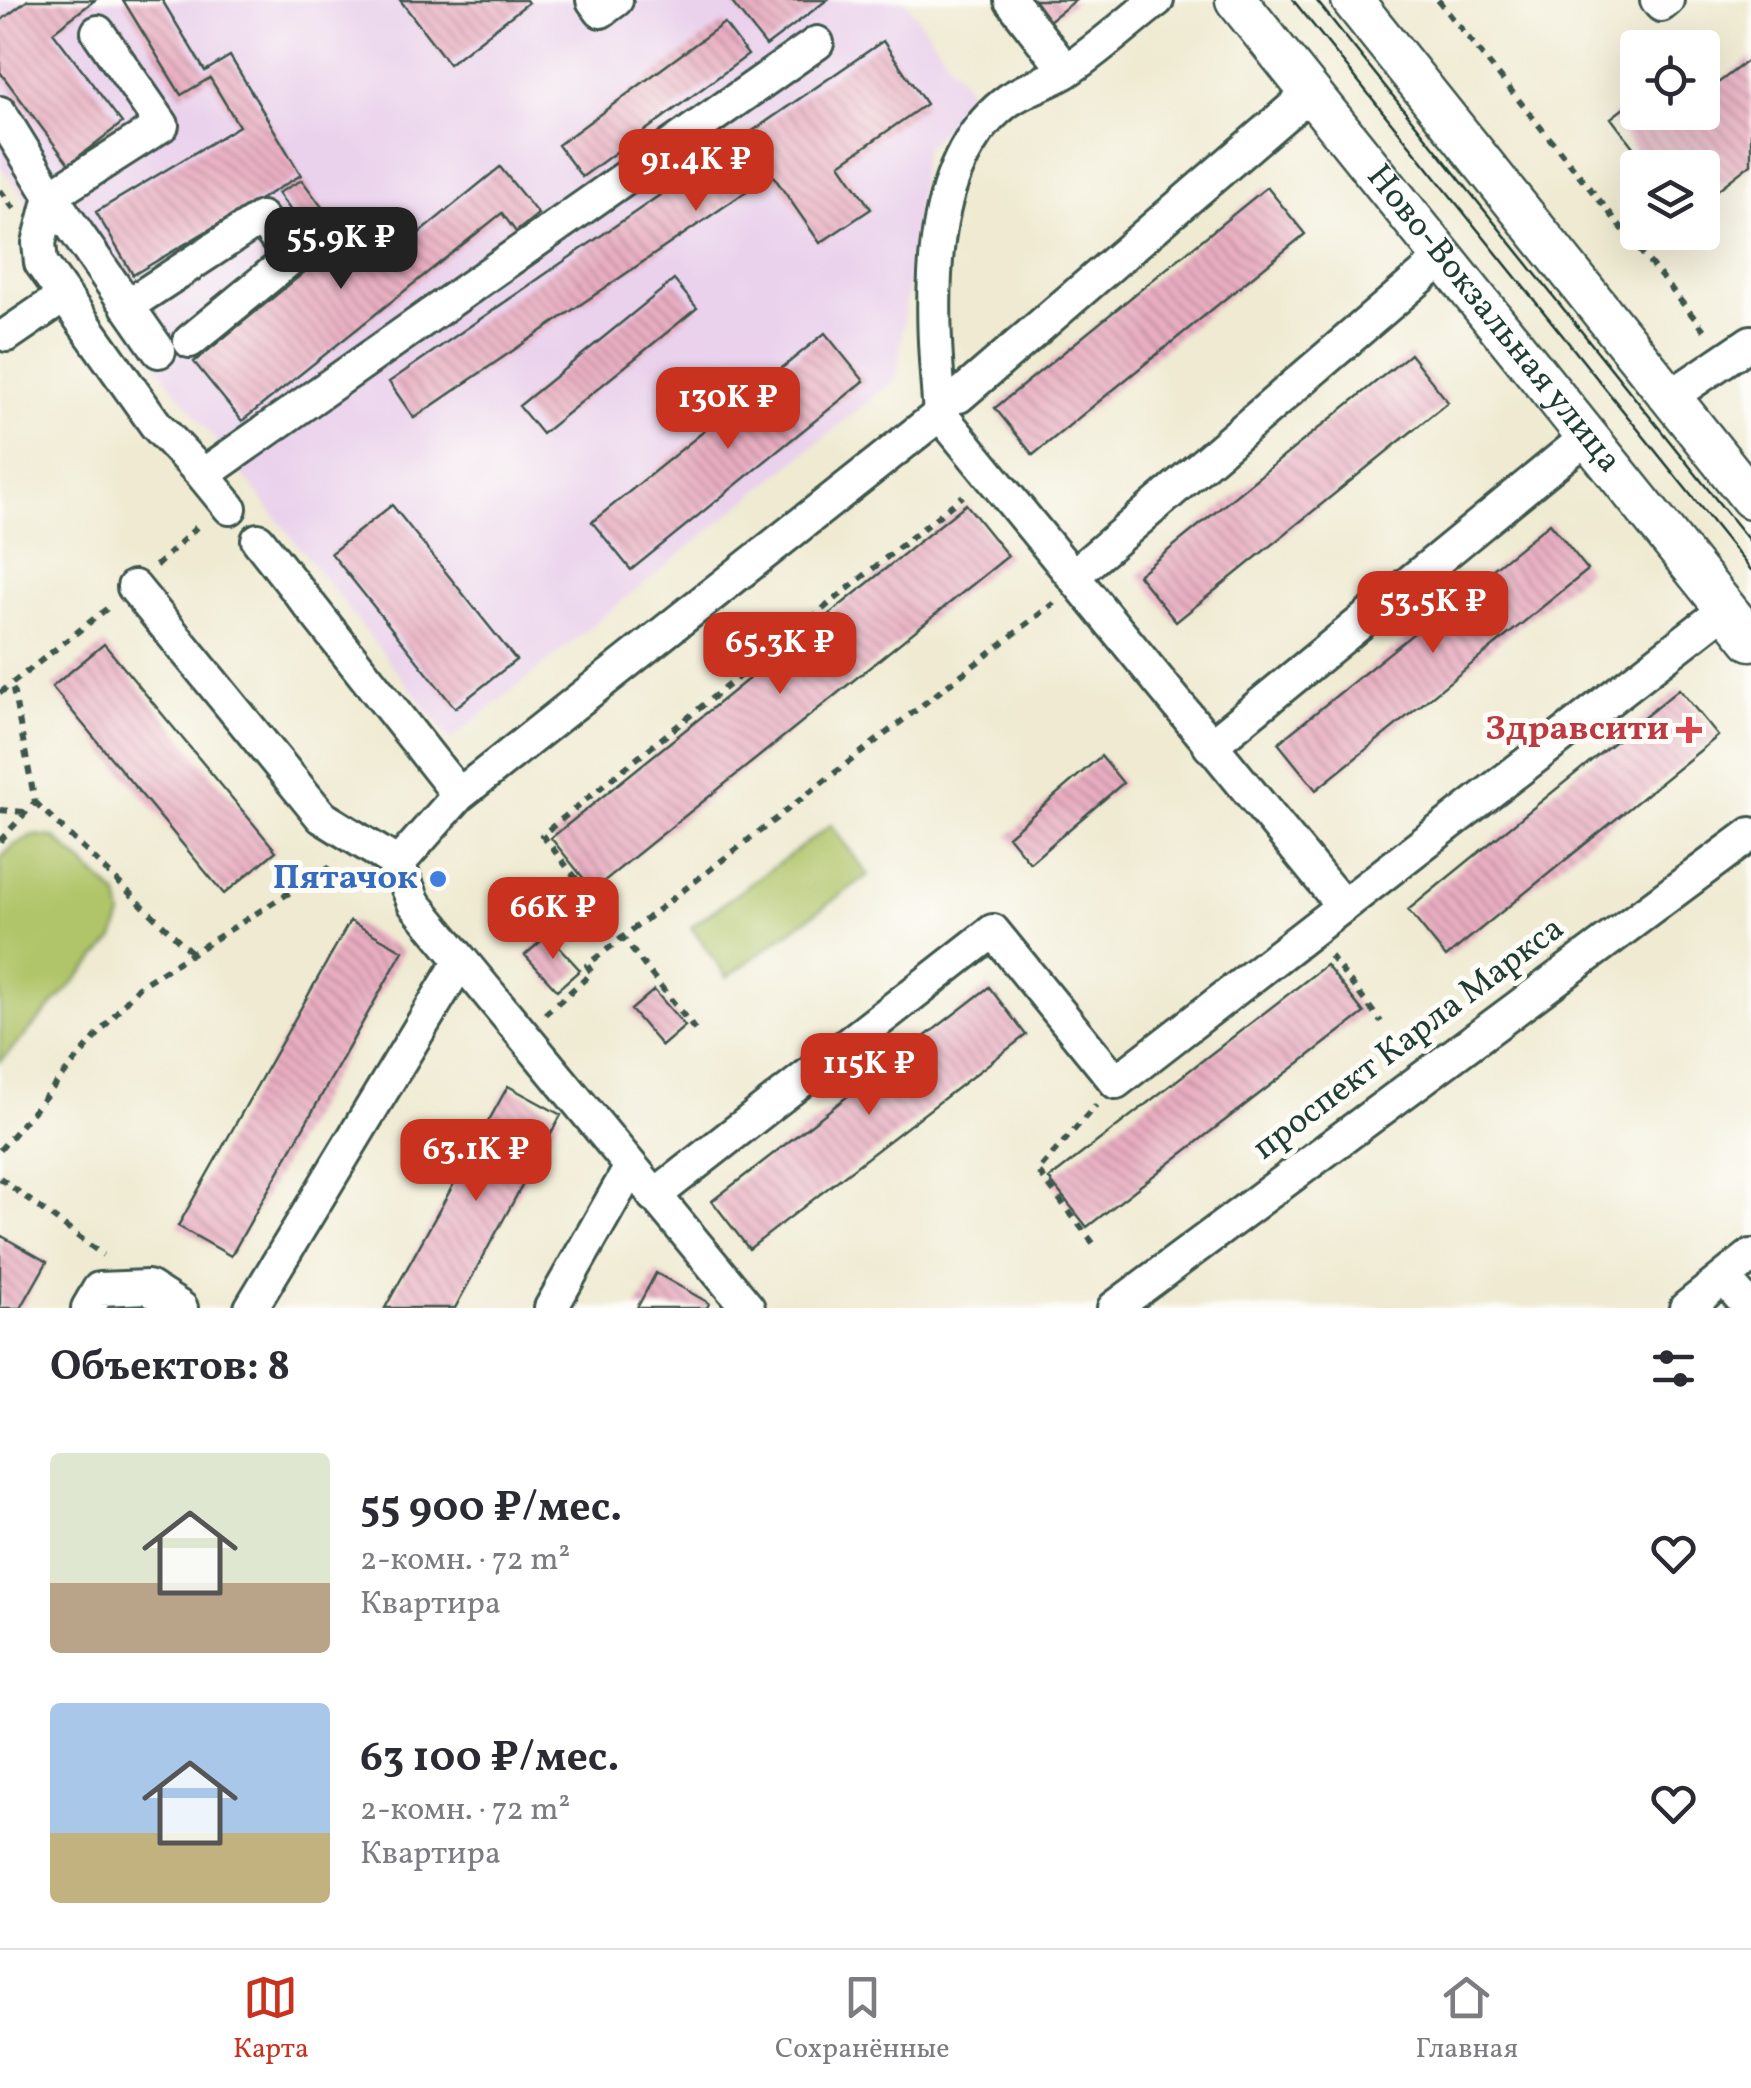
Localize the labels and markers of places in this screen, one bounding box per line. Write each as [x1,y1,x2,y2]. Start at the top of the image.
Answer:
pin: 91.4K ₽ [604,129,788,214]
pin: 55.9K ₽ [249,207,433,292]
pin: 130K ₽ [647,367,809,452]
pin: 53.5K ₽ [1341,571,1525,656]
pin: 65.3K ₽ [688,612,872,697]
place label: Здравсити [1485,706,1669,754]
marker: Здравсити [1678,719,1700,741]
place label: Пятачок [273,855,418,903]
marker: Пятачок [427,868,449,890]
pin: 66K ₽ [483,877,623,962]
pin: 115K ₽ [788,1033,950,1118]
pin: 63.1K ₽ [384,1119,568,1204]

